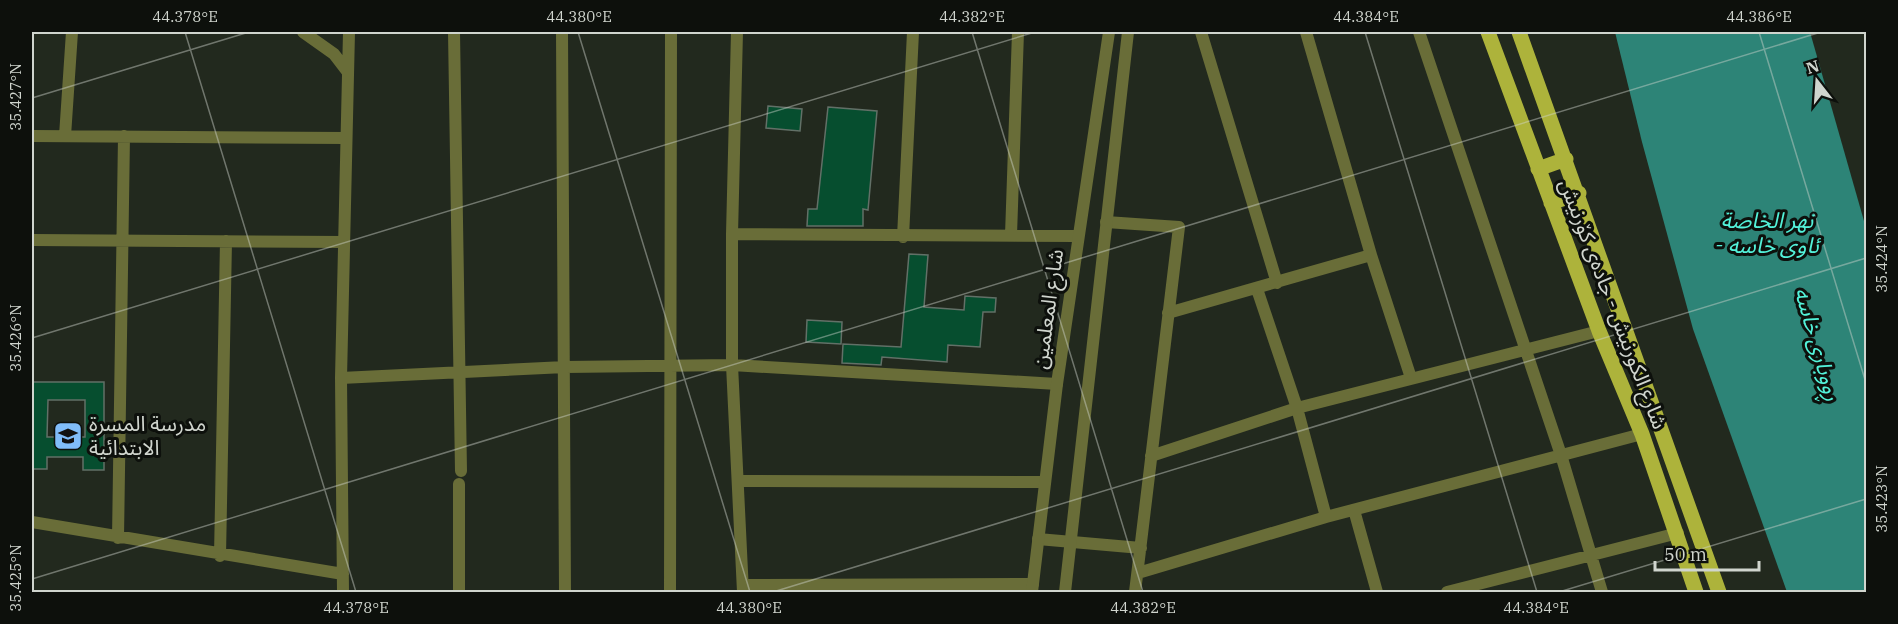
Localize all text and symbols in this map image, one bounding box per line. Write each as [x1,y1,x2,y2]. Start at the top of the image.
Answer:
text: 44.378°E [152,7,218,26]
text: 44.380°E [546,7,612,26]
text: 44.382°E [939,7,1005,26]
text: 44.384°E [1333,7,1399,26]
text: 44.386°E [1726,7,1792,26]
north arrow [1787,51,1847,111]
text: N [1804,55,1822,78]
text: 35.427°N [6,63,25,131]
street label: شارع الكورنيش - جادەی کۆرنیش [1551,175,1675,433]
water label: نهر الخاصة - ئاوی خاسە [1715,205,1822,259]
text: 35.424°N [1872,225,1891,293]
street label: شارع المعلمين [1025,247,1071,371]
water label: ڕووباری خاسە [1784,284,1849,405]
text: 35.426°N [6,304,25,372]
place label: مدرسة المسرة الابتدائية [89,409,206,461]
school or university icon: مدرسة المسرة الابتدائية [52,420,84,452]
text: 35.423°N [1872,465,1891,533]
scale bar [1655,534,1758,572]
text: 50 m [1664,543,1707,566]
text: 35.425°N [6,544,25,612]
text: 44.378°E [323,598,389,617]
text: 44.380°E [716,598,782,617]
text: 44.382°E [1110,598,1176,617]
text: 44.384°E [1503,598,1569,617]

